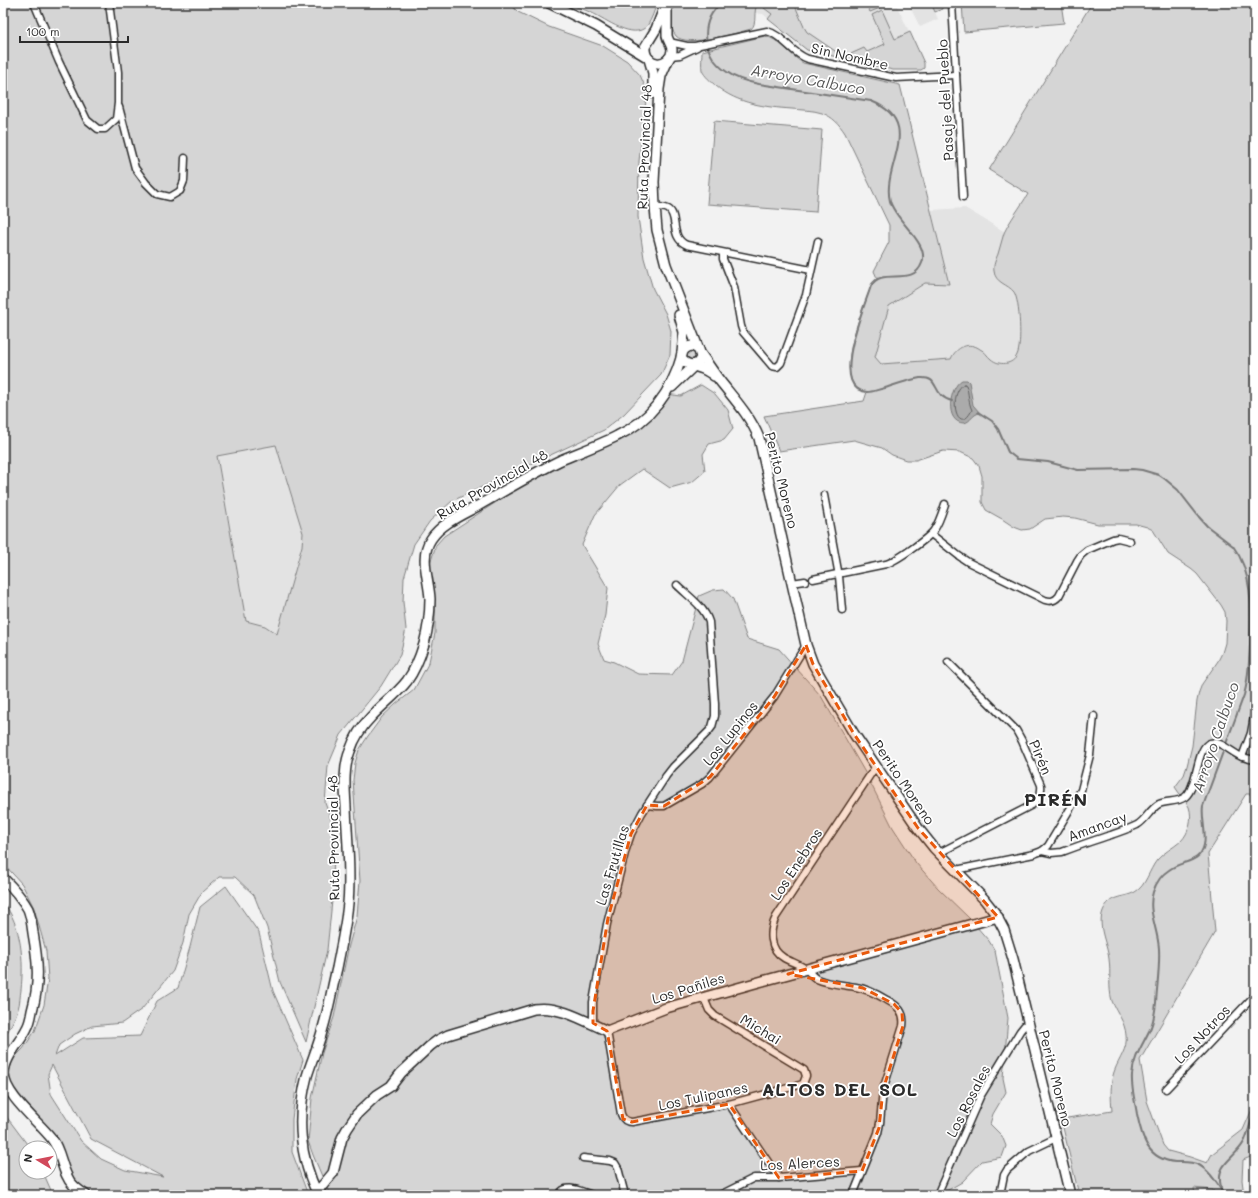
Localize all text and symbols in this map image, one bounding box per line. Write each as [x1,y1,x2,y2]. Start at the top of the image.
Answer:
scale bar [20,18,128,44]
text: 100 m [26,23,60,39]
street label: Sin Nombre [809,38,891,74]
street label: Pasaje del Pueblo [932,39,958,161]
water label: Arroyo Calbuco [750,59,867,99]
street label: Ruta Provincial 48 [632,84,656,210]
street label: Perito Moreno [761,430,803,530]
street label: Ruta Provincial 48 [433,444,551,524]
water label: Arroyo Calbuco [1187,679,1243,795]
street label: Los Lupinos [698,697,762,769]
street label: Perito Moreno [869,736,939,828]
street label: Pirén [1025,737,1057,777]
street label: Ruta Provincial 48 [322,775,344,901]
district label: PIRÉN [1024,787,1088,811]
street label: Amancay [1065,807,1129,845]
street label: Las Frutillas [591,823,633,907]
street label: Los Enebros [766,824,826,904]
street label: Los Pañiles [649,968,727,1008]
street label: Los Notros [1170,1001,1234,1067]
street label: Michai [737,1009,785,1049]
street label: Perito Moreno [1035,1028,1077,1128]
street label: Los Rosales [942,1062,994,1140]
street label: Los Tulipanes [657,1077,749,1115]
district label: ALTOS DEL SOL [762,1077,918,1101]
north arrow [18,1140,58,1180]
street label: Los Alerces [760,1151,840,1175]
text: N [20,1153,36,1164]

